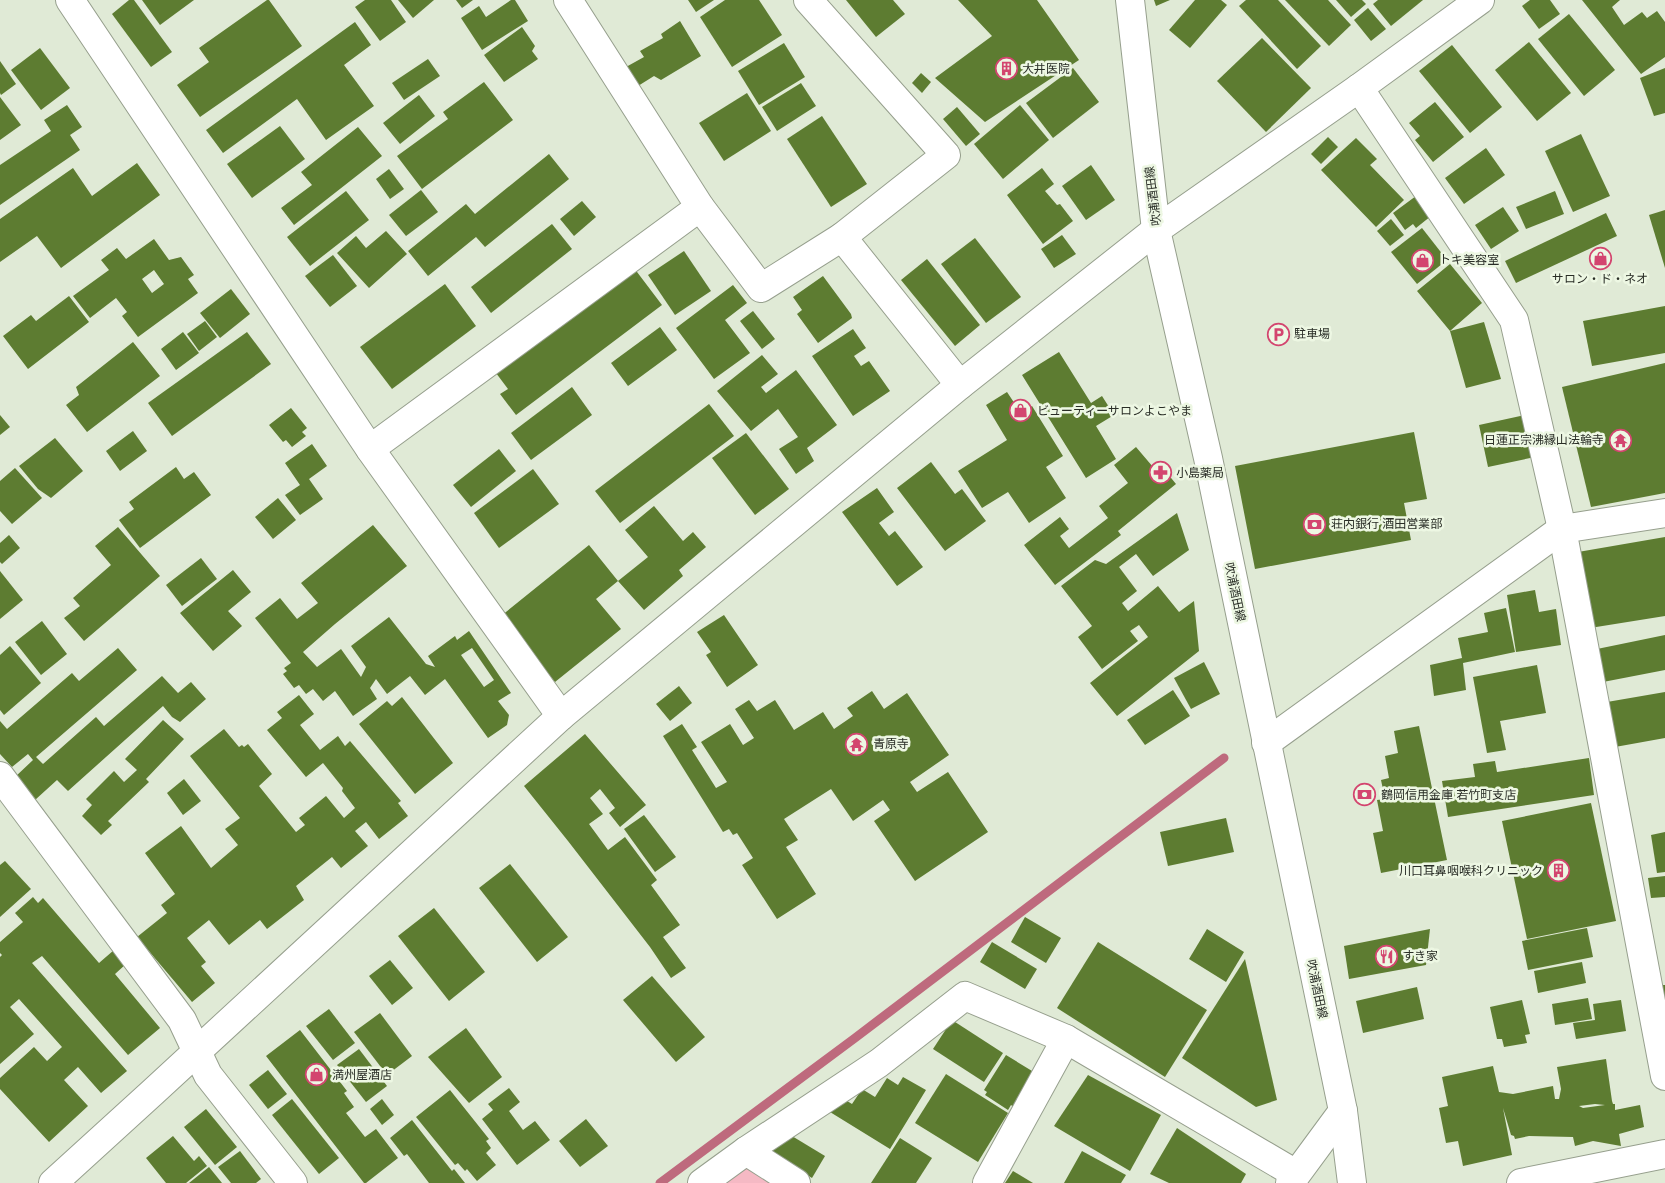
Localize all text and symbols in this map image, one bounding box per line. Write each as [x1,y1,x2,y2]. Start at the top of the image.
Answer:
building icon: 大井医院 [994,57,1018,81]
place label: 大井医院 [1022,61,1070,77]
street label: 吹浦酒田線 [1141,165,1165,227]
shop icon: サロン・ド・ネオ [1588,246,1612,270]
shop icon: トキ美容室 [1411,248,1435,272]
place label: トキ美容室 [1439,252,1499,268]
place label: サロン・ド・ネオ [1552,271,1648,287]
parking icon: 駐車場 [1266,322,1290,346]
place label: 駐車場 [1294,326,1330,342]
shop icon: ビューティーサロンよこやま [1009,399,1033,423]
place label: ビューティーサロンよこやま [1037,403,1192,419]
temple icon: 日蓮正宗沸縁山法輪寺 [1608,428,1632,452]
place label: 日蓮正宗沸縁山法輪寺 [1484,432,1604,448]
pharmacy icon: 小島薬局 [1148,461,1172,485]
place label: 小島薬局 [1176,465,1224,481]
bank icon: 荘内銀行 酒田営業部 [1303,512,1327,536]
place label: 荘内銀行 酒田営業部 [1331,516,1442,532]
street label: 吹浦酒田線 [1221,561,1249,623]
temple icon: 青原寺 [845,732,869,756]
place label: 青原寺 [873,736,909,752]
bank icon: 鶴岡信用金庫 若竹町支店 [1353,783,1377,807]
place label: 鶴岡信用金庫 若竹町支店 [1381,787,1516,803]
building icon: 川口耳鼻咽喉科クリニック [1547,859,1571,883]
place label: 川口耳鼻咽喉科クリニック [1399,863,1543,879]
restaurant icon: すき家 [1374,944,1398,968]
place label: すき家 [1402,948,1438,964]
street label: 吹浦酒田線 [1303,958,1331,1020]
shop icon: 満州屋酒店 [304,1063,328,1087]
place label: 満州屋酒店 [332,1067,392,1083]

